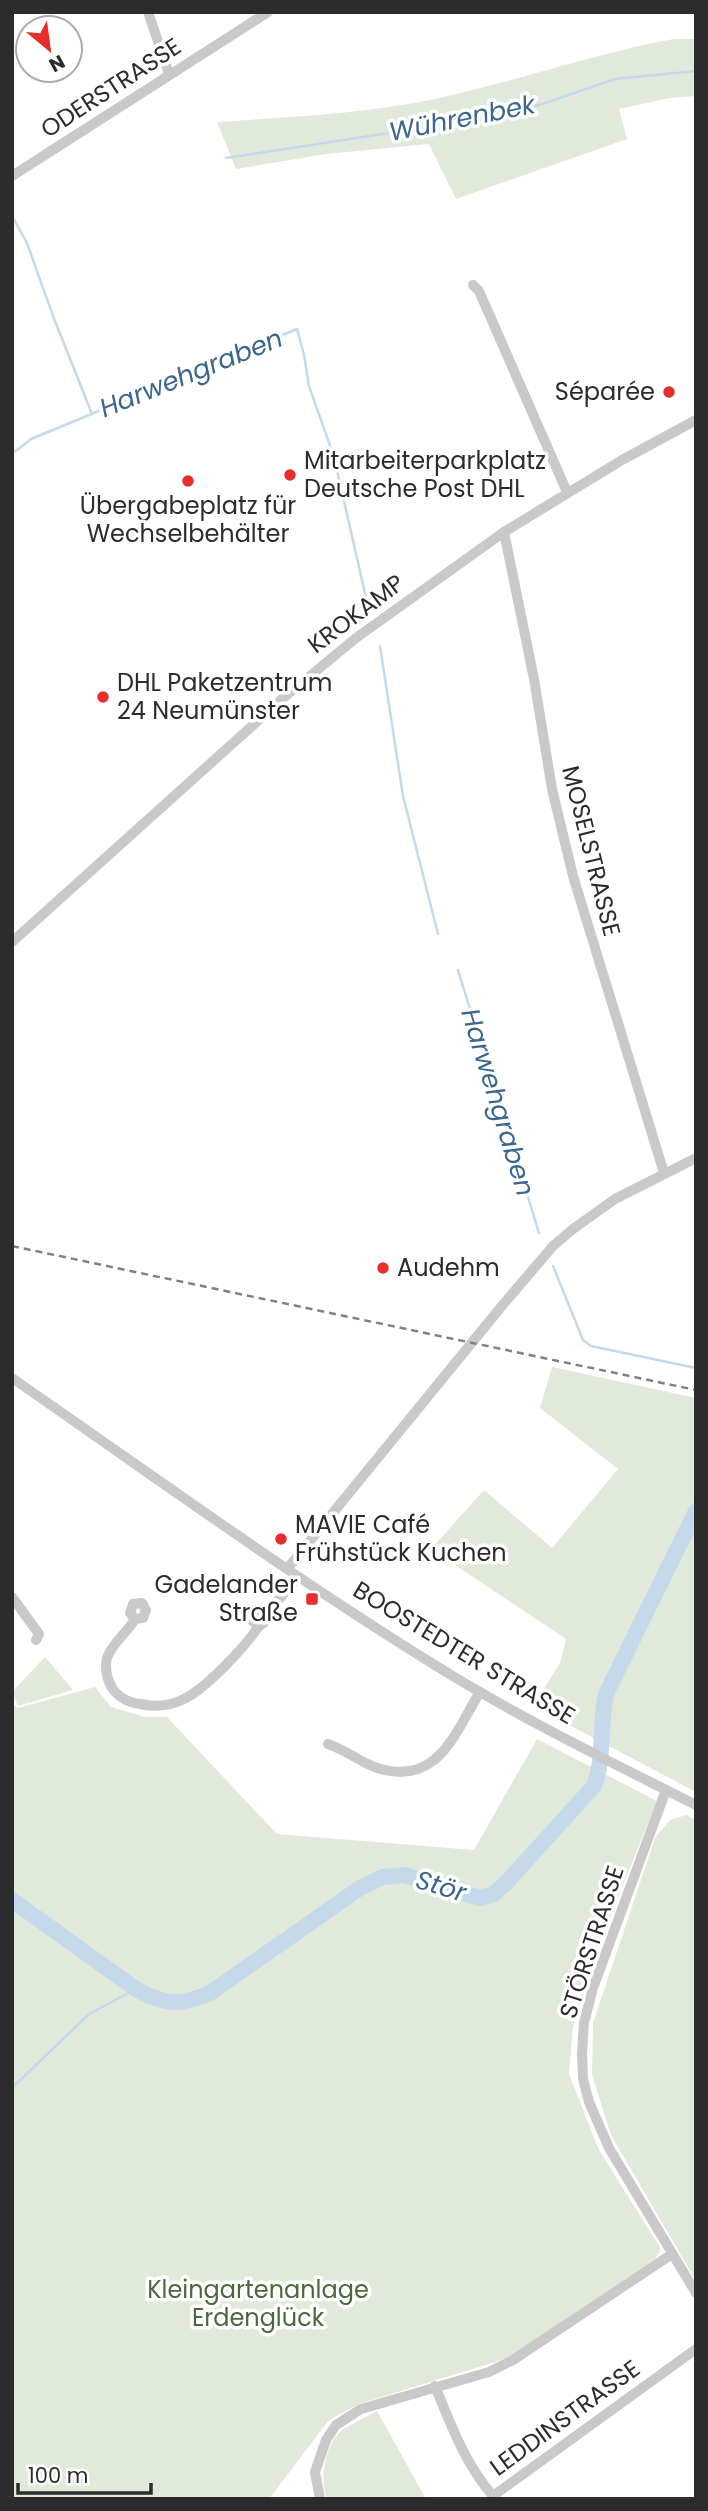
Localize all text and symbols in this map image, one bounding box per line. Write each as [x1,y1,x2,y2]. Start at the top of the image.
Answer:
north arrow [14,14,84,84]
street label: ODERSTRASSE [34,30,187,145]
text: N [44,48,70,79]
water label: Wührenbek [386,86,540,150]
water label: Harwehgraben [94,320,288,426]
place label: Séparée [555,375,655,408]
marker: Séparée [661,384,677,400]
place label: Mitarbeiterparkplatz Deutsche Post DHL [304,444,546,505]
marker: Mitarbeiterparkplatz Deutsche Post DHL [282,467,298,483]
marker: Übergabeplatz für Wechselbehälter [180,473,196,489]
place label: Übergabeplatz für Wechselbehälter [80,489,296,550]
street label: KROKAMP [301,566,411,661]
place label: DHL Paketzentrum 24 Neumünster [117,666,332,727]
marker: DHL Paketzentrum 24 Neumünster [95,689,111,705]
street label: MOSELSTRASSE [554,762,629,940]
water label: Harwehgraben [452,1004,544,1200]
place label: Audehm [397,1251,500,1284]
marker: Audehm [375,1260,391,1276]
place label: MAVIE Café Frühstück Kuchen [295,1508,507,1569]
marker: MAVIE Café Frühstück Kuchen [273,1531,289,1547]
place label: Gadelander Straße [154,1568,298,1629]
street label: BOOSTEDTER STRASSE [347,1573,581,1732]
marker: Gadelander Straße [304,1591,320,1607]
water label: Stör [411,1861,472,1911]
street label: STÖRSTRASSE [551,1861,632,2022]
park label: Kleingartenanlage Erdenglück [147,2273,369,2334]
street label: LEDDINSTRASSE [483,2352,646,2483]
scale bar [18,2452,150,2496]
text: 100 m [28,2461,88,2490]

